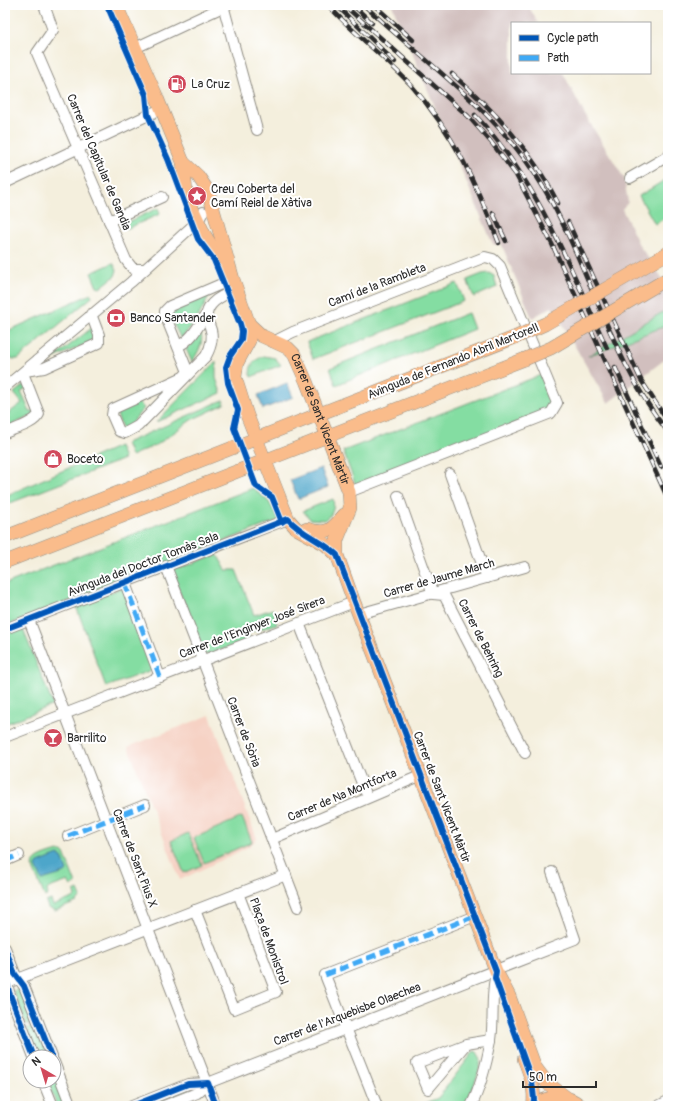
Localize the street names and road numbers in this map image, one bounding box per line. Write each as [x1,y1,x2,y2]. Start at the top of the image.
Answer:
street label: Carrer del Capitular de Gandia [63,92,134,233]
street label: Camí de la Rambleta [326,260,429,311]
street label: Avinguda de Fernando Abril Martorell [365,320,541,403]
street label: Carrer de Sant Vicent Màrtir [287,351,353,488]
street label: Avinguda del Doctor Tomàs Sala [66,529,221,600]
street label: Carrer de Jaume March [382,555,497,602]
street label: Carrer de l'Enginyer José Sirera [177,593,328,662]
street label: Carrer de Behring [454,596,507,680]
street label: Carrer de Sòria [223,695,264,770]
street label: Carrer de Sant Vicent Màrtir [409,729,474,866]
street label: Carrer de Na Montforta [286,766,399,825]
street label: Carrer de Sant Pius X [109,807,160,910]
street label: Plaça de Monistrol [246,896,291,987]
street label: Carrer de l'Arquebisbe Olaechea [271,979,423,1050]

